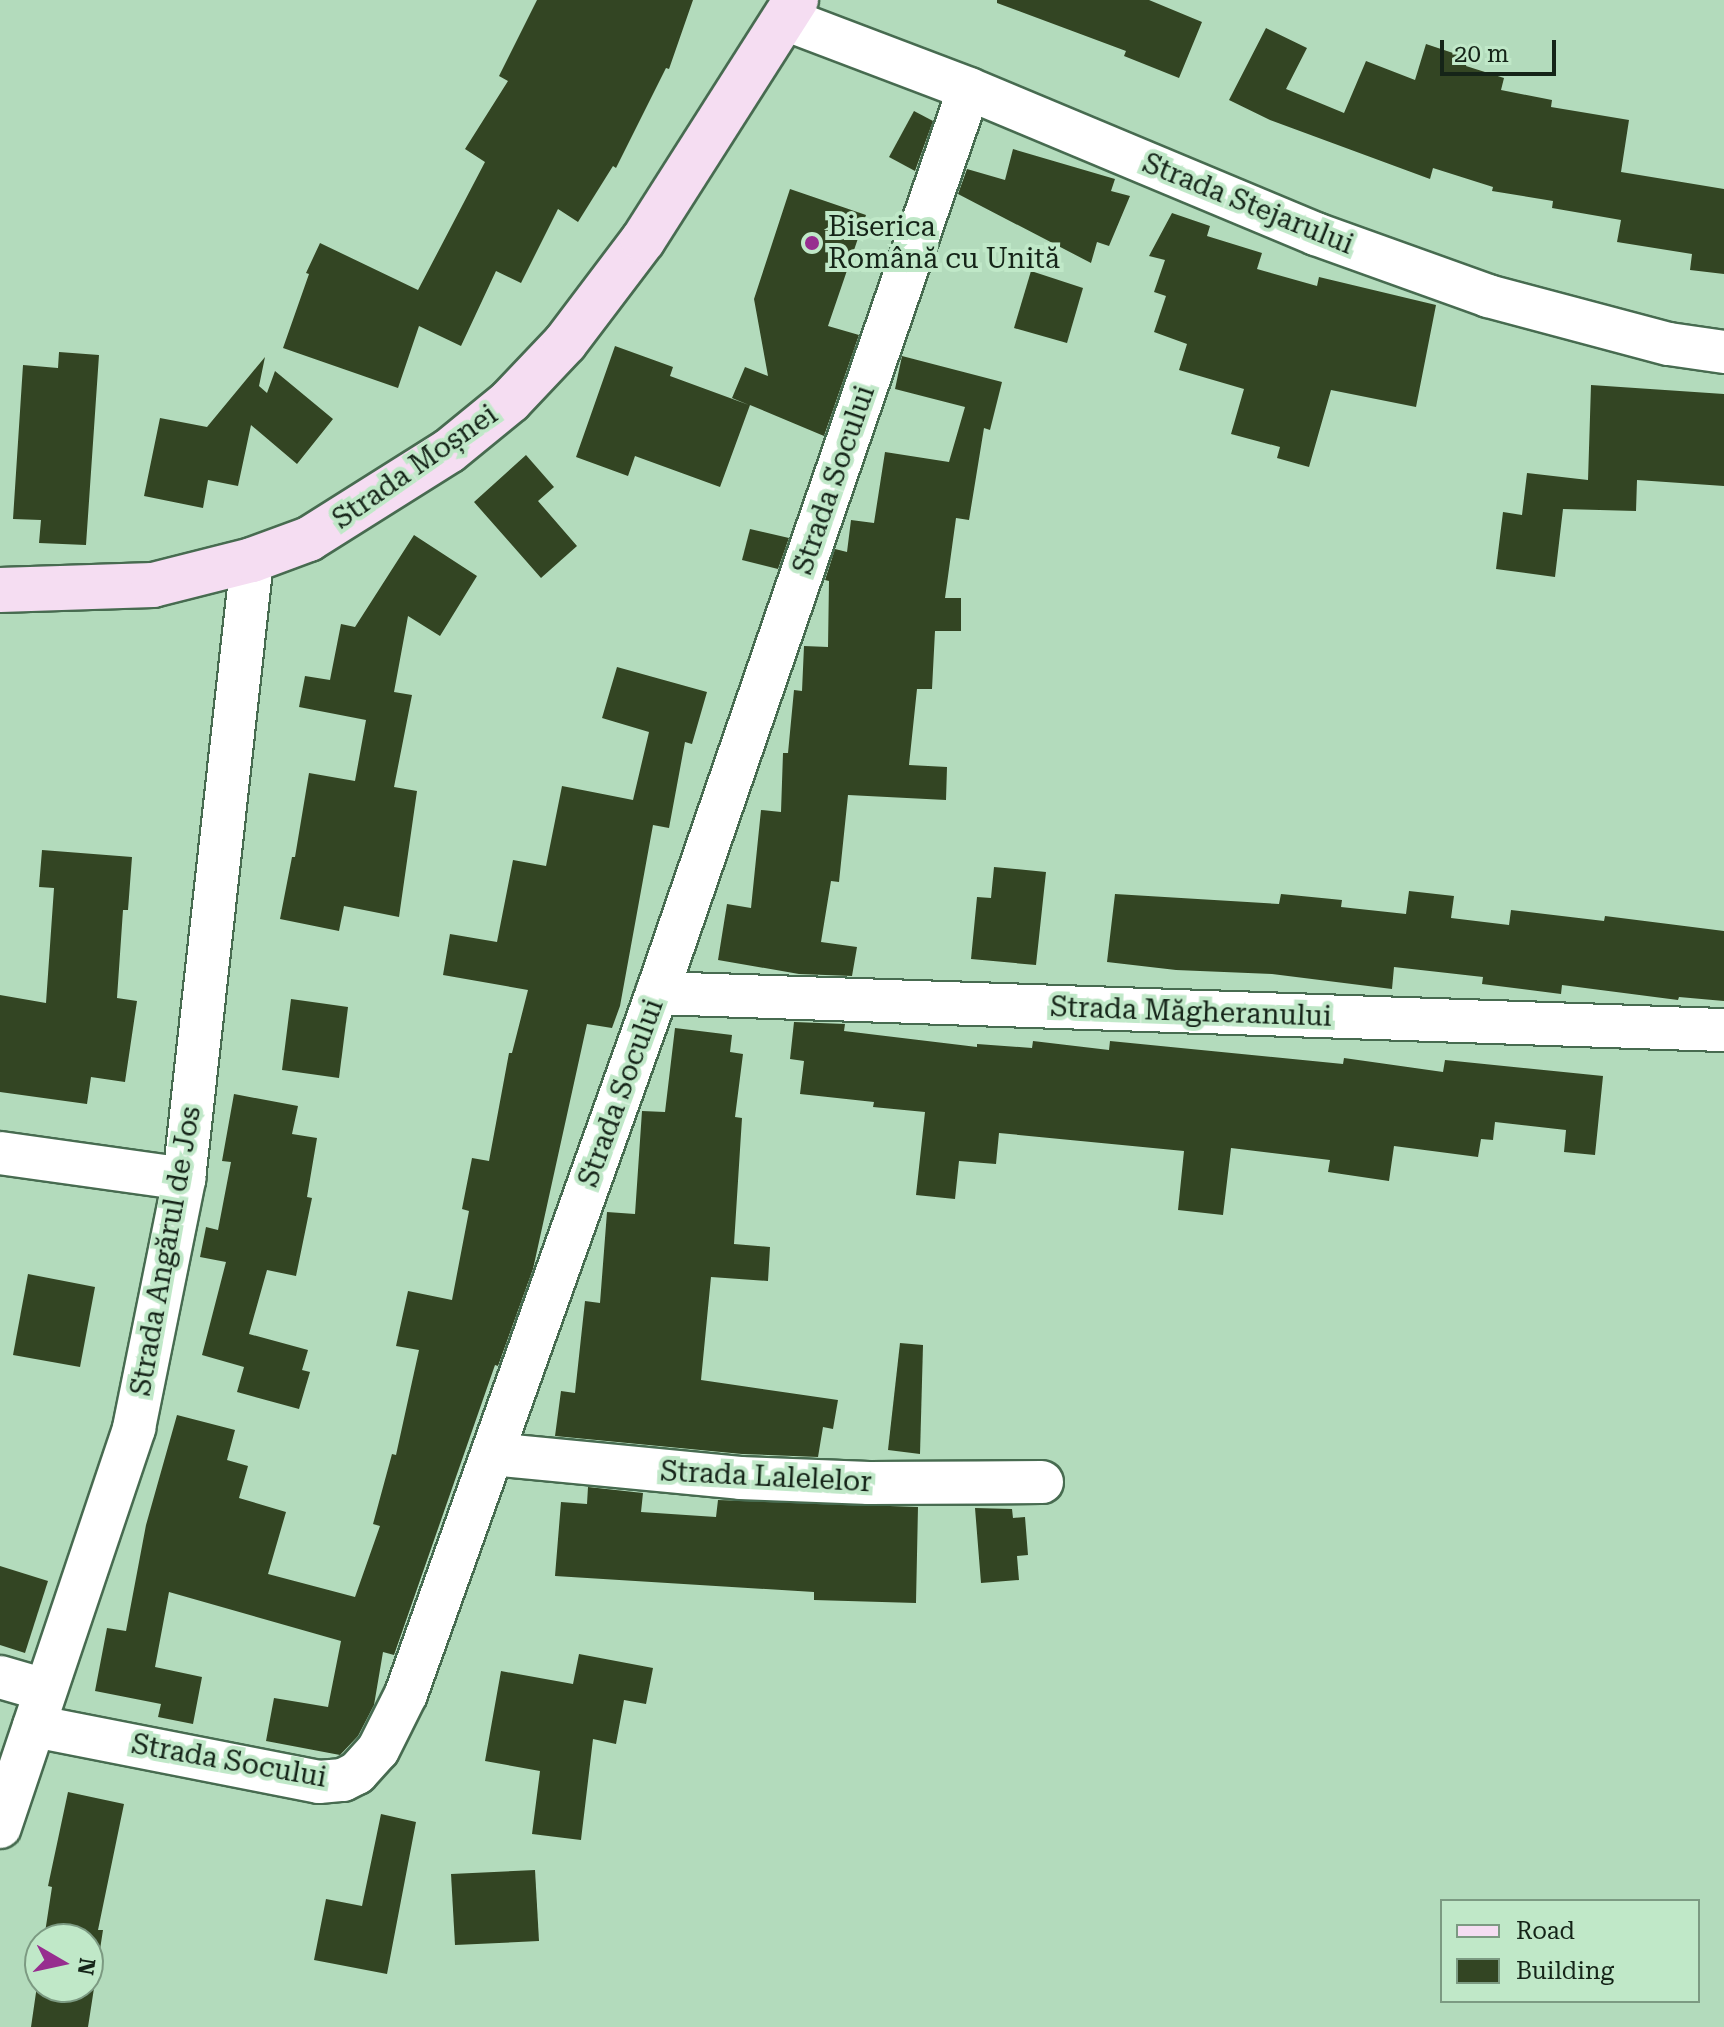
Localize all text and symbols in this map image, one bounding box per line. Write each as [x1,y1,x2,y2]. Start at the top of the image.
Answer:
scale bar [1444,24,1560,74]
text: 20 m [1454,40,1509,68]
street label: Strada Stejarului [1138,146,1358,262]
place label: Biserica Română cu Unită [828,210,1060,276]
marker: Biserica Română cu Unită [803,234,821,252]
street label: Strada Socului [786,381,882,579]
street label: Strada Moșnei [326,398,504,536]
street label: Strada Măgheranului [1050,990,1332,1034]
street label: Strada Socului [571,995,671,1191]
street label: Strada Angărul de Jos [124,1104,208,1398]
street label: Strada Lalelelor [659,1455,873,1499]
street label: Strada Socului [129,1727,329,1795]
legend [1440,1899,1700,2003]
text: Road [1516,1917,1575,1945]
north arrow [24,1923,104,2003]
text: N [73,1956,100,1977]
text: Building [1516,1957,1614,1985]

